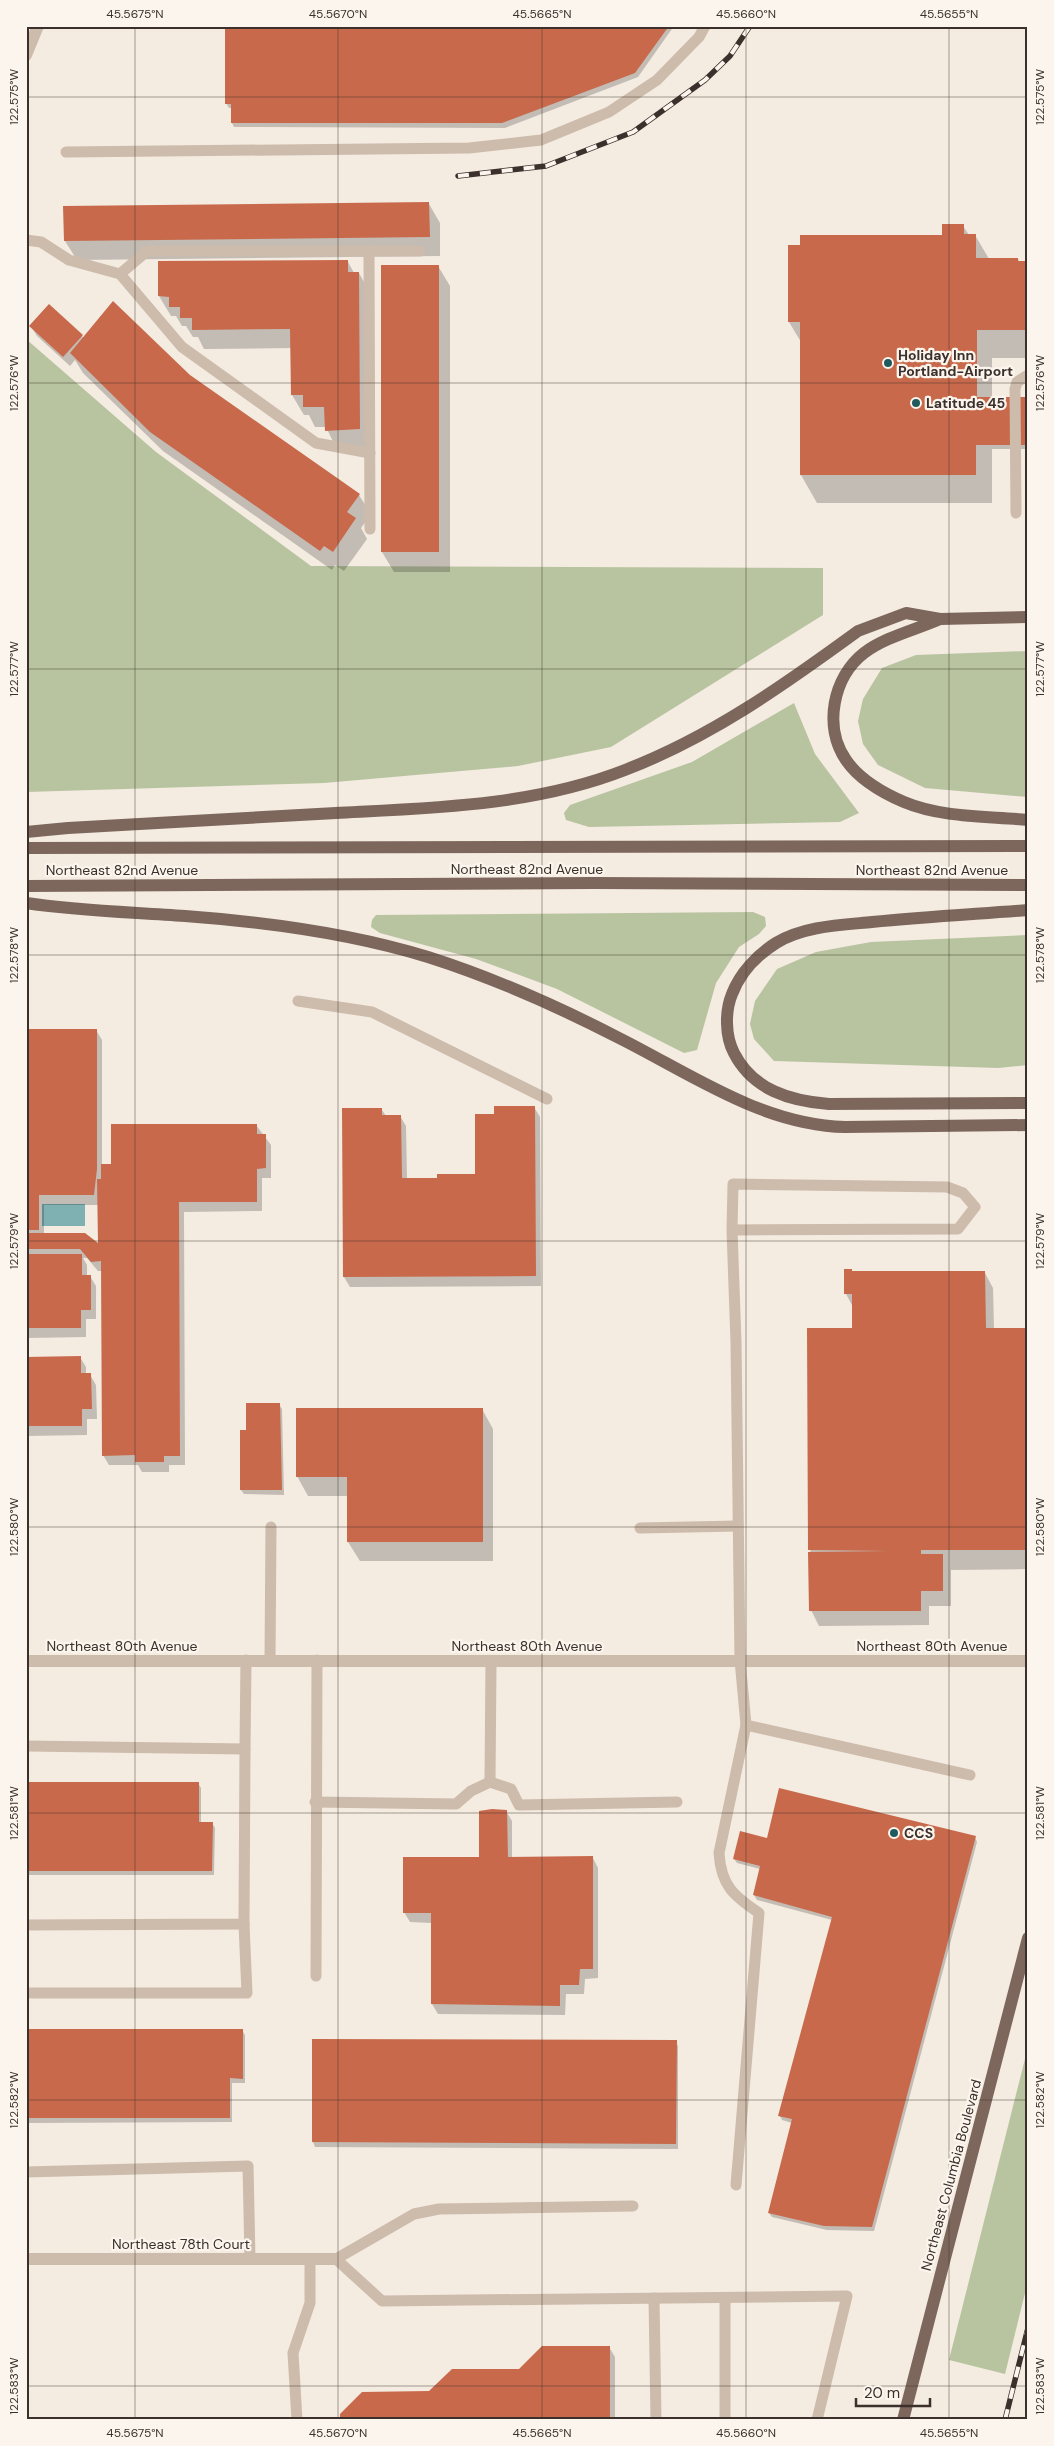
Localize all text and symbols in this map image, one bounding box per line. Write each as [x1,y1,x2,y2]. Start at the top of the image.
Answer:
text: 45.5675°N [106,6,164,22]
text: 45.5670°N [309,6,367,22]
text: 45.5665°N [513,6,571,22]
text: 45.5660°N [716,6,776,22]
text: 45.5655°N [920,6,978,22]
text: 122.575°W [6,69,22,125]
text: 122.575°W [1032,69,1048,125]
place label: Holiday Inn Portland-Airport [898,346,1013,380]
text: 122.576°W [6,354,22,411]
text: 122.576°W [1032,354,1048,411]
marker: Holiday Inn Portland-Airport [882,357,894,369]
place label: Latitude 45 [926,394,1005,412]
marker: Latitude 45 [910,397,922,409]
text: 122.577°W [6,641,22,697]
text: 122.577°W [1032,641,1048,697]
street label: Northeast 82nd Avenue [451,860,603,878]
street label: Northeast 82nd Avenue [46,861,198,879]
street label: Northeast 82nd Avenue [856,861,1008,879]
text: 122.578°W [6,926,22,983]
text: 122.578°W [1032,926,1048,983]
text: 122.579°W [6,1212,22,1269]
text: 122.579°W [1032,1212,1048,1269]
text: 122.580°W [6,1497,22,1556]
text: 122.580°W [1032,1497,1048,1556]
street label: Northeast 80th Avenue [46,1637,198,1655]
street label: Northeast 80th Avenue [451,1637,603,1655]
street label: Northeast 80th Avenue [856,1637,1008,1655]
text: 122.581°W [6,1786,22,1840]
text: 122.581°W [1032,1786,1048,1840]
place label: CCS [904,1824,933,1842]
marker: CCS [888,1827,900,1839]
text: 122.582°W [6,2071,22,2129]
text: 122.582°W [1032,2071,1048,2129]
street label: Northeast Columbia Boulevard [917,2077,985,2273]
street label: Northeast 78th Court [112,2235,250,2253]
text: 122.583°W [6,2357,22,2415]
text: 122.583°W [1032,2357,1048,2415]
scale bar [856,2376,930,2408]
text: 20 m [864,2383,900,2403]
text: 45.5675°N [106,2425,164,2441]
text: 45.5670°N [309,2425,367,2441]
text: 45.5665°N [513,2425,571,2441]
text: 45.5660°N [716,2425,776,2441]
text: 45.5655°N [920,2425,978,2441]

